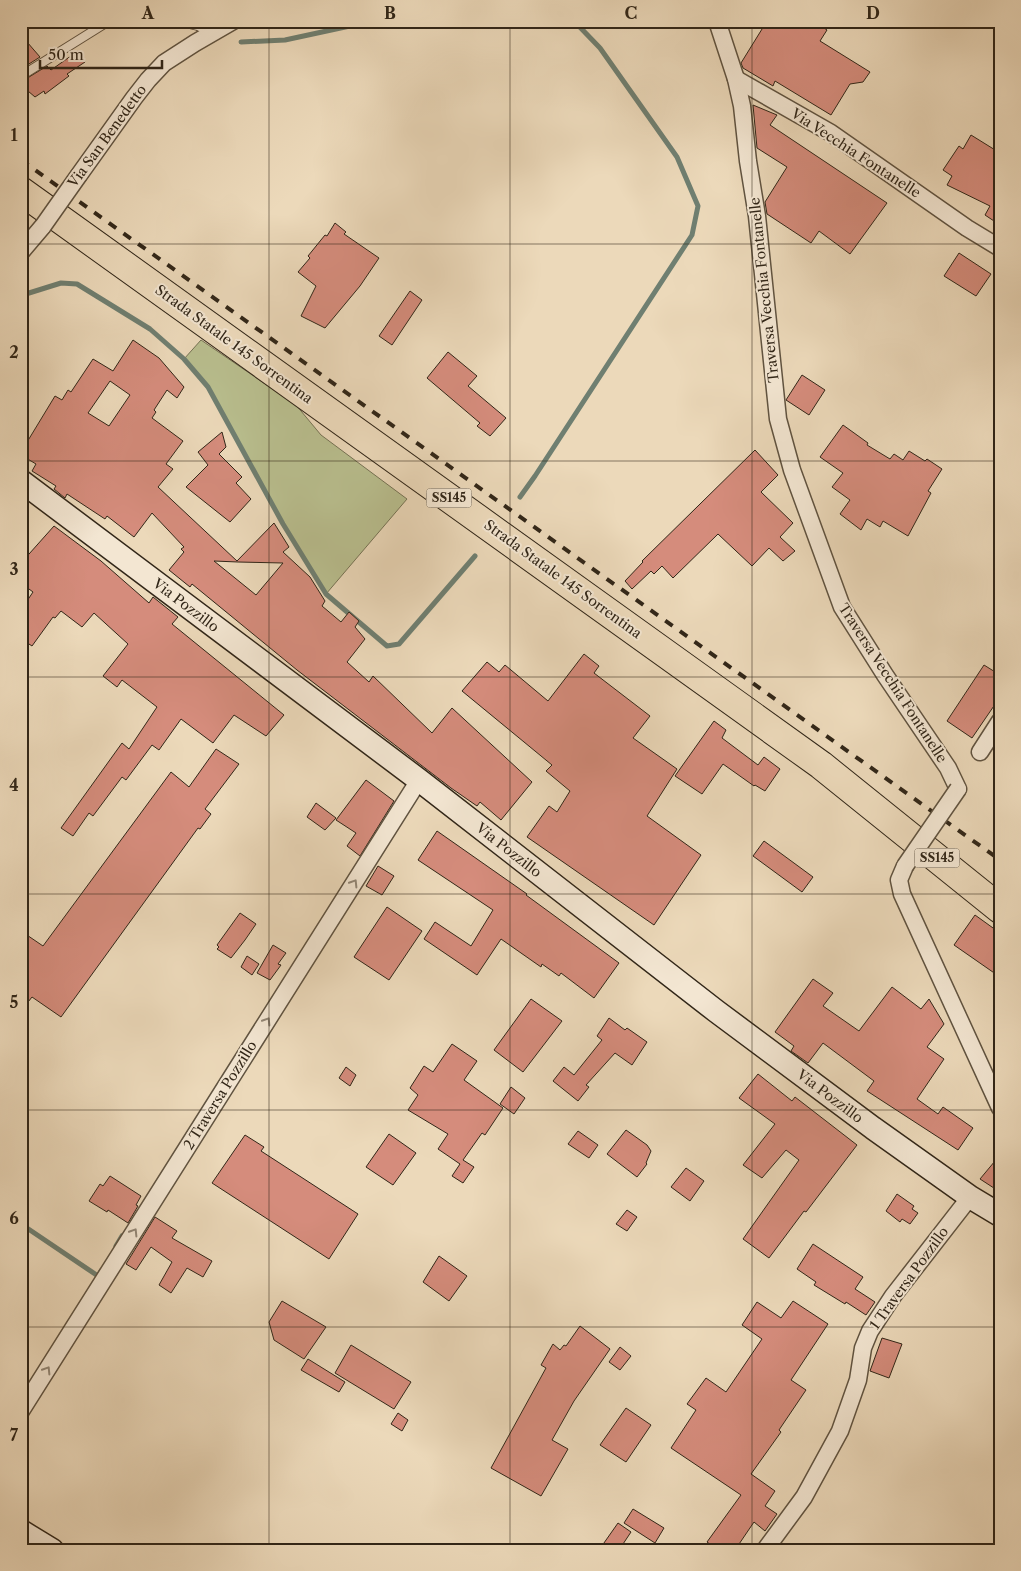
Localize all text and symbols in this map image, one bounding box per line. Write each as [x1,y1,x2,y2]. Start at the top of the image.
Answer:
text: A [141,3,155,23]
text: B [384,3,396,23]
text: C [625,3,637,23]
text: D [866,3,880,23]
scale bar [40,38,162,70]
text: 50 m [48,45,84,64]
street label: Via San Benedetto [63,81,150,192]
street label: Via Vecchia Fontanelle [787,104,924,202]
text: 1 [10,125,18,145]
street label: Traversa Vecchia Fontanelle [745,196,783,384]
street label: Strada Statale 145 Sorrentina [152,281,317,408]
text: 2 [9,342,19,362]
road number: SS145 [426,488,472,508]
street label: Strada Statale 145 Sorrentina [481,516,646,643]
text: 3 [9,559,19,579]
street label: Via Pozzillo [148,574,223,636]
street label: Traversa Vecchia Fontanelle [835,600,951,766]
text: 4 [9,775,19,795]
street label: Via Pozzillo [472,818,545,881]
road number: SS145 [914,848,960,868]
one-way arrow [347,880,357,889]
text: 5 [10,992,19,1012]
one-way arrow [261,1017,270,1026]
street label: 2 Traversa Pozzillo [179,1037,261,1153]
street label: Via Pozzillo [792,1065,867,1127]
text: 6 [9,1208,19,1228]
street label: 1 Traversa Pozzillo [866,1223,952,1333]
one-way arrow [127,1229,137,1238]
one-way arrow [41,1366,51,1375]
text: 7 [10,1425,19,1445]

